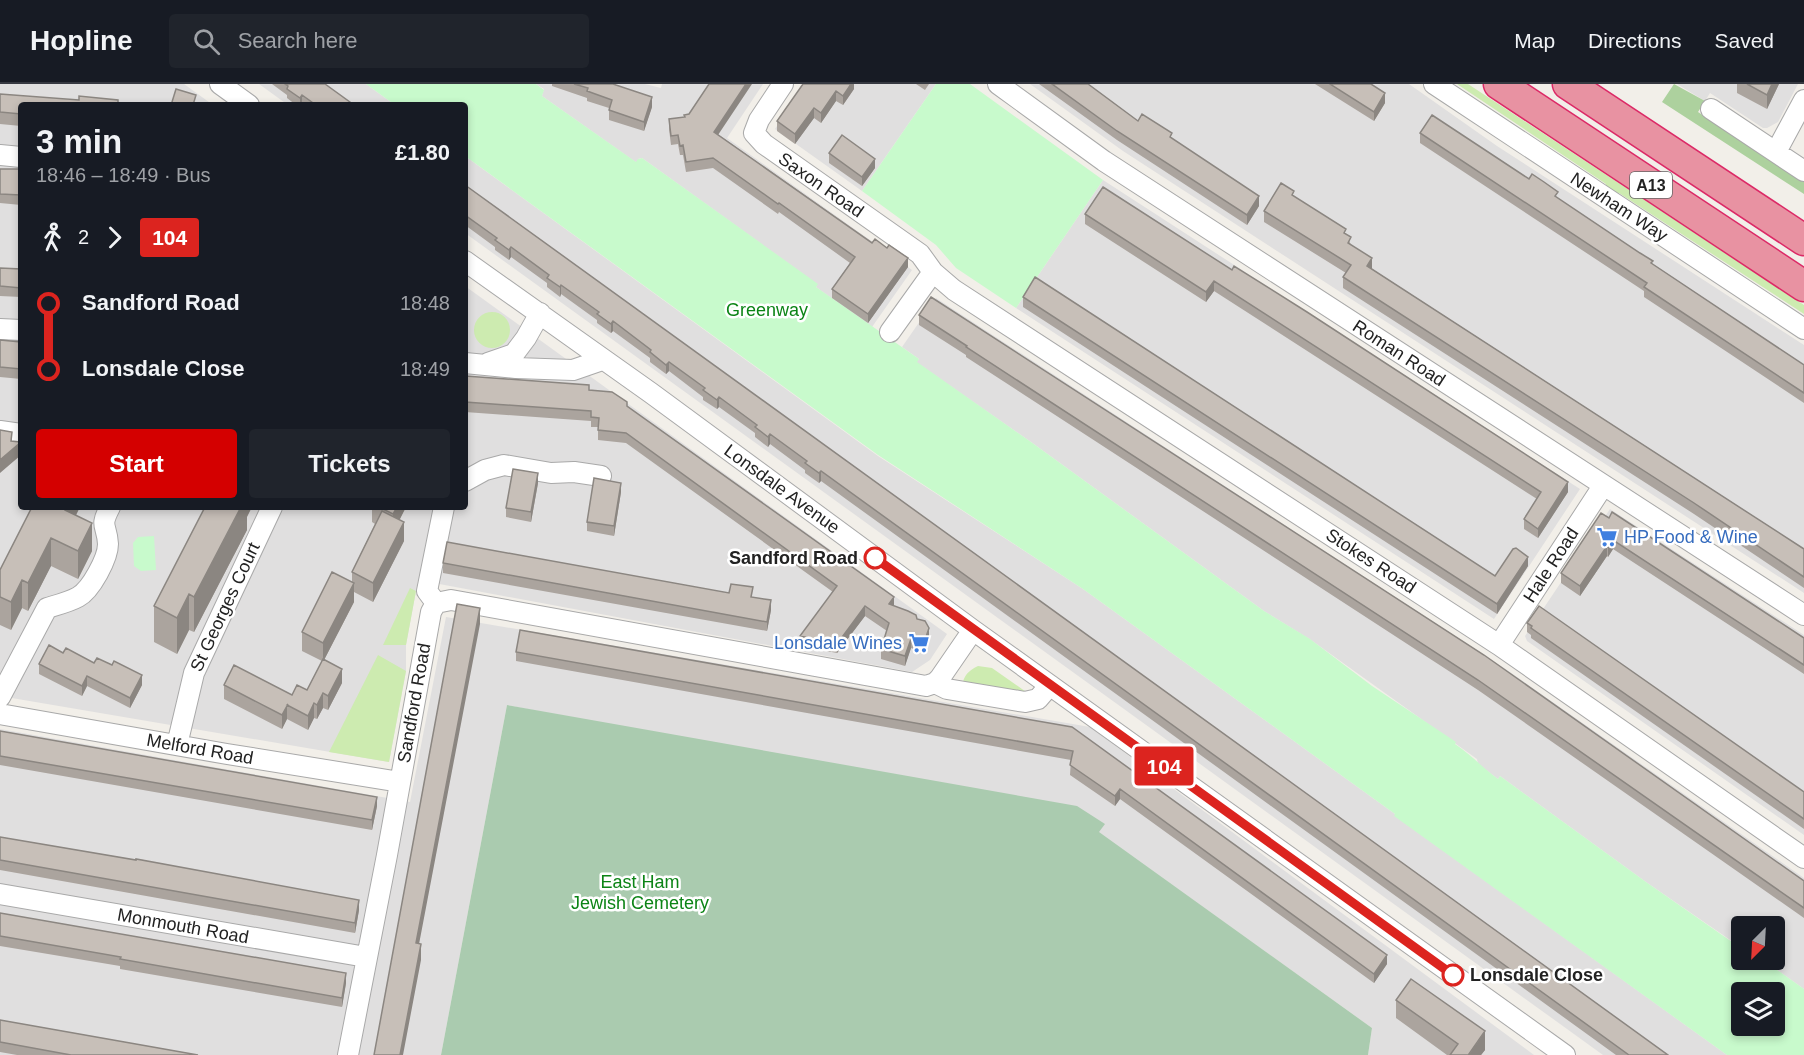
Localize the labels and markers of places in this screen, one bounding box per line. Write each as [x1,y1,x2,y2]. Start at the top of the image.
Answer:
supermarket icon: HP Food & Wine [1595,525,1619,549]
place label: HP Food & Wine [1624,527,1758,547]
marker: Sandford Road [864,547,886,569]
place label: Sandford Road [729,548,858,568]
supermarket icon: Lonsdale Wines [907,631,931,655]
place label: Lonsdale Wines [774,633,902,653]
marker: Lonsdale Close [1442,964,1464,986]
place label: Lonsdale Close [1470,965,1603,985]

